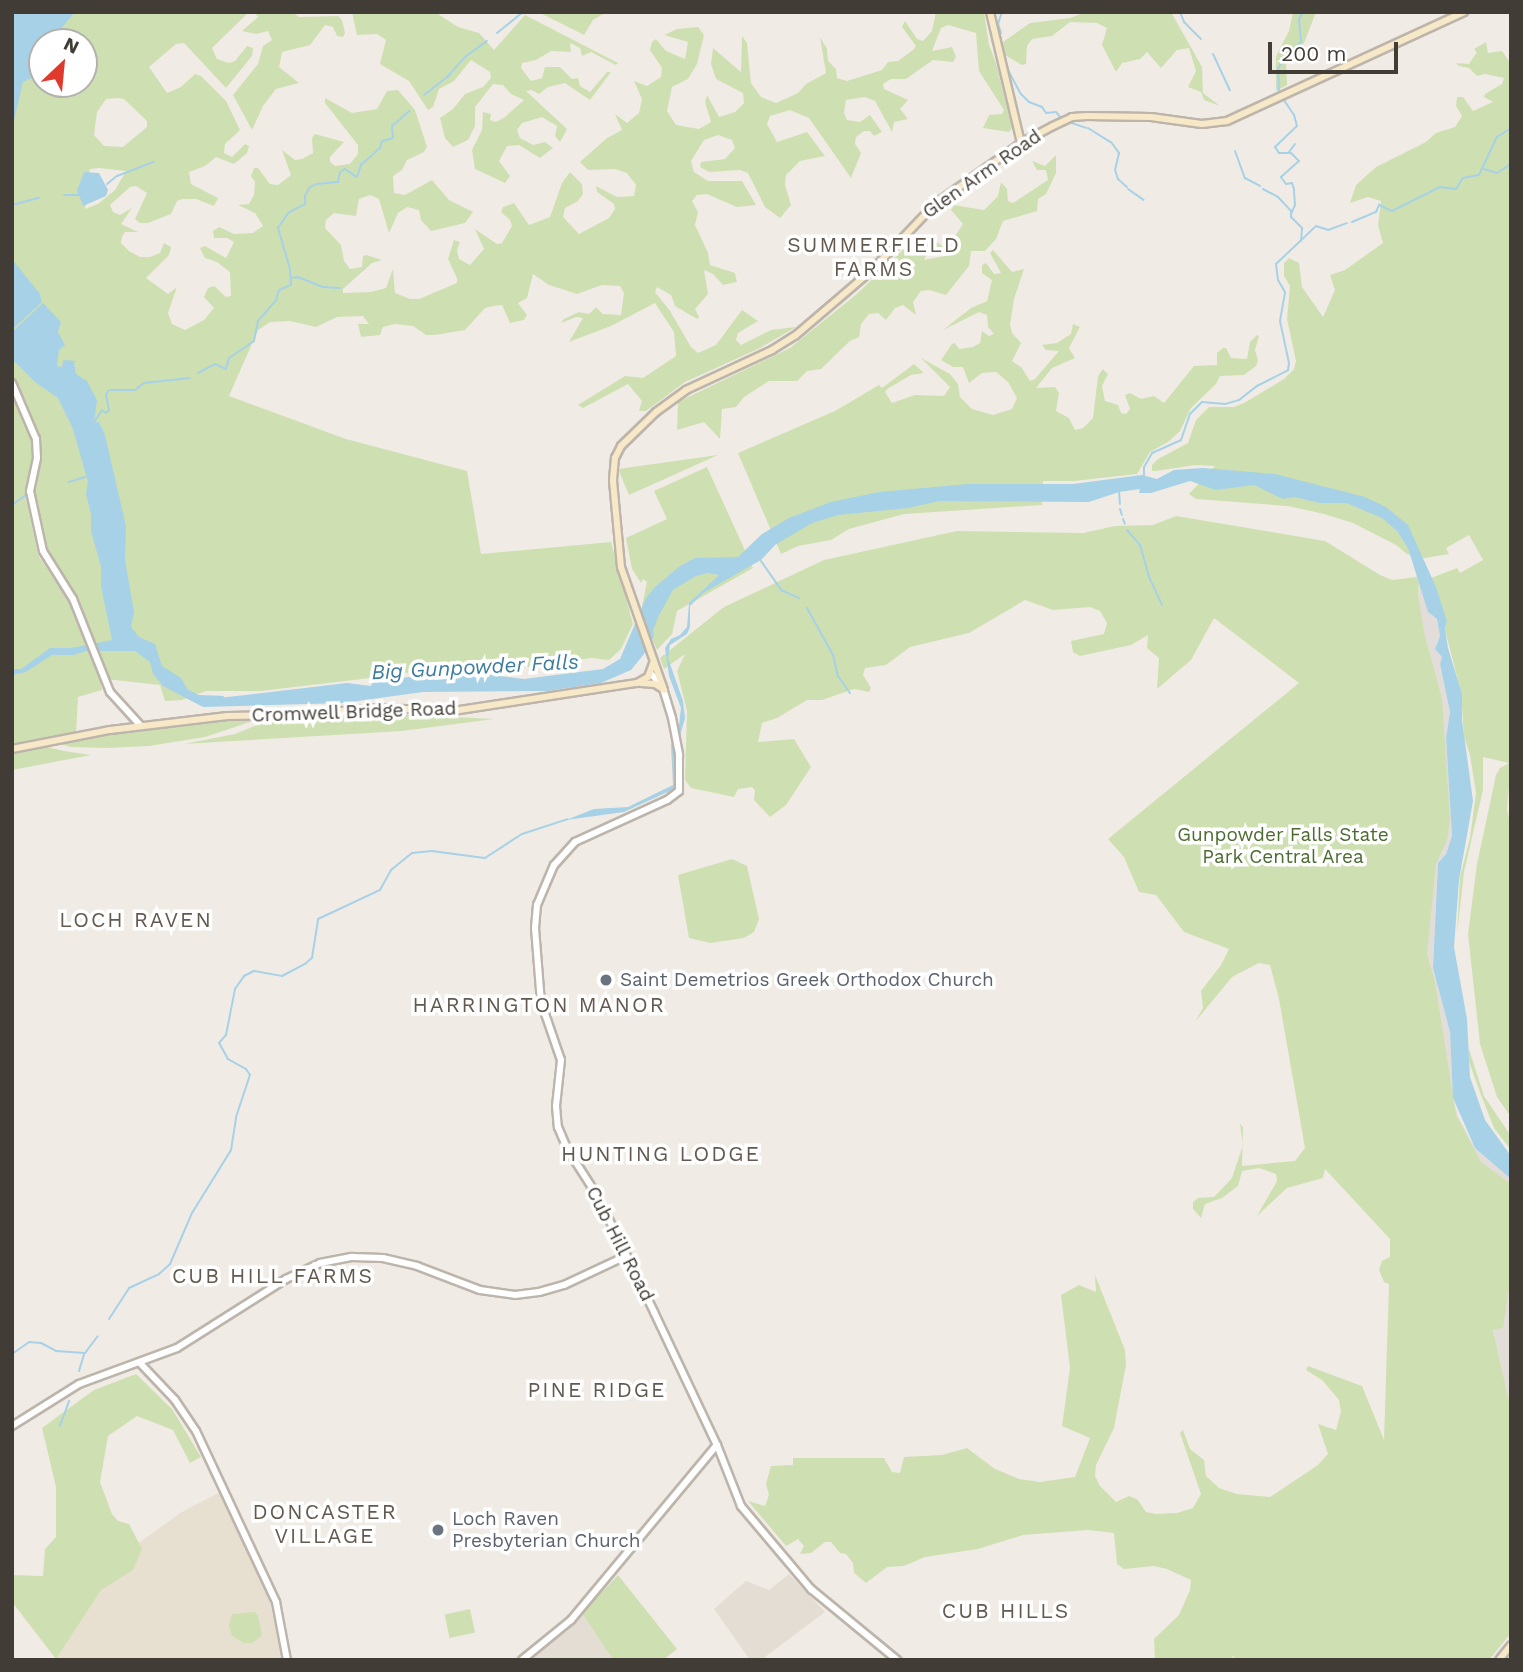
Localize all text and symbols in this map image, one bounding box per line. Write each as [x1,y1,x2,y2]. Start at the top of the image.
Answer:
north arrow [28,28,98,98]
scale bar [1271,28,1400,72]
text: N [60,32,83,59]
text: 200 m [1281,41,1347,66]
street label: Glen Arm Road [918,125,1046,223]
district label: SUMMERFIELD FARMS [789,232,959,282]
water label: Big Gunpowder Falls [370,649,580,685]
street label: Cromwell Bridge Road [251,697,457,727]
park label: Gunpowder Falls State Park Central Area [1177,824,1389,868]
district label: LOCH RAVEN [60,907,212,933]
place label: Saint Demetrios Greek Orthodox Church [620,969,995,991]
marker: Saint Demetrios Greek Orthodox Church [598,972,614,988]
district label: HARRINGTON MANOR [414,992,664,1018]
district label: HUNTING LODGE [563,1141,759,1167]
street label: Cub Hill Road [581,1182,659,1306]
district label: CUB HILL FARMS [173,1263,373,1289]
district label: PINE RIDGE [529,1377,665,1403]
district label: DONCASTER VILLAGE [254,1499,396,1549]
place label: Loch Raven Presbyterian Church [452,1508,641,1552]
marker: Loch Raven Presbyterian Church [430,1522,446,1538]
district label: CUB HILLS [943,1598,1069,1624]

